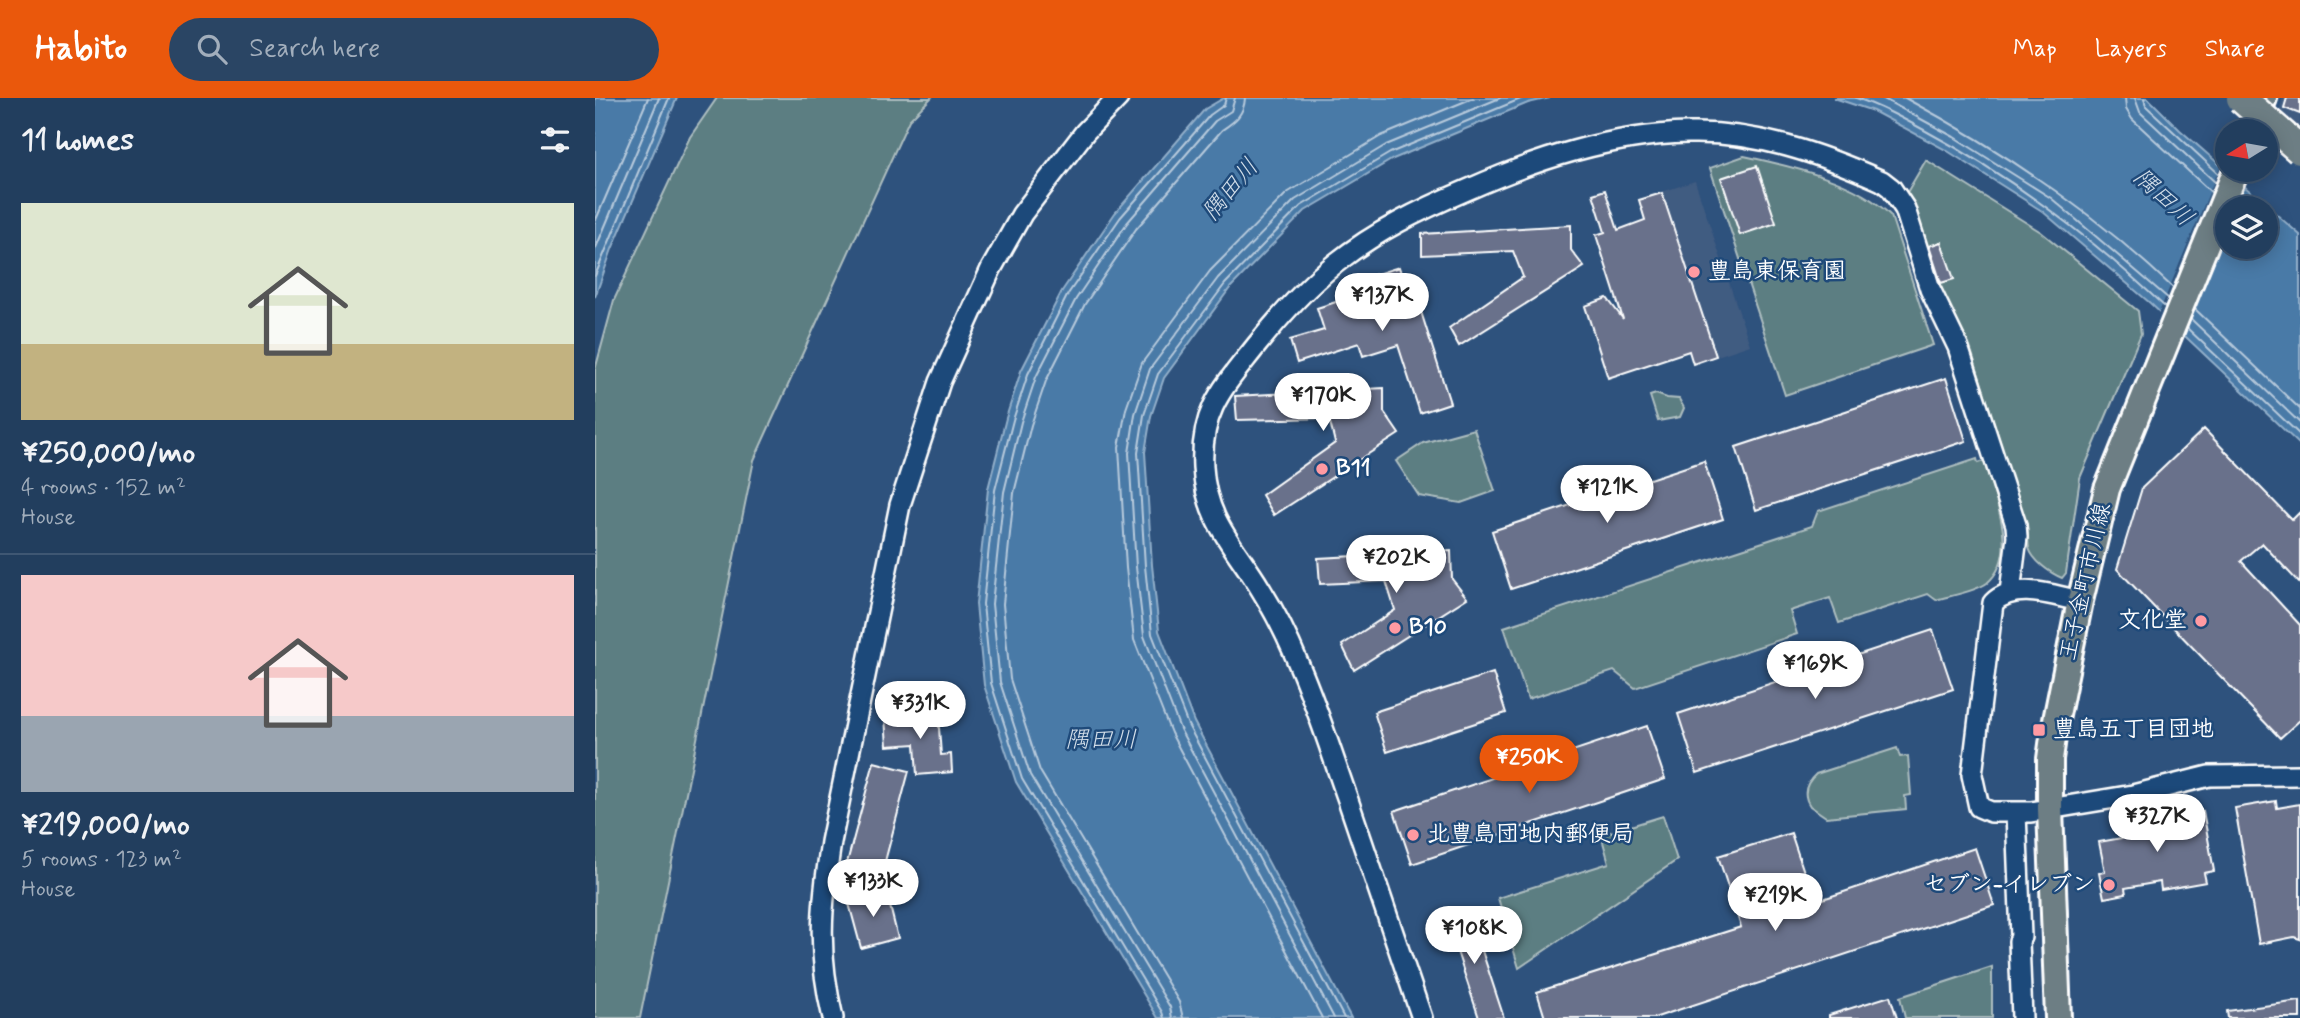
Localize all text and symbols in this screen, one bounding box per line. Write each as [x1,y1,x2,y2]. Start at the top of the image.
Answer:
search box [169,18,659,81]
text: Habito [35,27,127,71]
icon: search [193,30,231,68]
text: Search here [249,32,380,66]
text: Map [2013,34,2057,65]
text: Layers [2095,34,2167,65]
text: Share [2205,34,2265,65]
north arrow [2215,119,2279,182]
map controls [2215,119,2278,259]
text: 11 homes [21,121,134,160]
icon: filters [536,121,574,159]
water label: 隅田川 [1196,152,1266,228]
water label: 隅田川 [2126,162,2200,234]
button: layers [2215,196,2278,259]
icon: home [235,248,361,374]
place label: 豊島東保育園 [1708,257,1846,287]
marker: 豊島東保育園 [1686,264,1702,280]
pin: ¥137K [1333,274,1431,333]
text: ¥137K [1351,281,1413,311]
pin: ¥170K [1274,374,1372,433]
text: ¥170K [1290,381,1356,411]
text: ¥250,000/mo [21,434,195,473]
place label: B11 [1336,454,1371,484]
marker: B11 [1314,461,1330,477]
pin: ¥121K [1558,466,1656,525]
text: 4 rooms · 152 m² [21,473,186,503]
text: ¥121K [1577,473,1637,503]
street label: 王子金町市川線 [2053,500,2119,664]
text: House [21,503,75,533]
pin: ¥202K [1347,536,1445,595]
text: ¥202K [1362,543,1430,573]
place label: 文化堂 [2118,606,2187,636]
place label: B10 [1409,613,1447,643]
marker: 文化堂 [2193,613,2209,629]
icon: home [235,620,361,746]
marker: B10 [1387,620,1403,636]
pin: ¥169K [1766,642,1864,701]
text: ¥169K [1783,649,1847,679]
pin: ¥331K [871,682,969,741]
text: ¥331K [891,689,949,719]
place label: 豊島五丁目団地 [2053,715,2214,745]
marker: 豊島五丁目団地 [2031,722,2047,738]
water label: 隅田川 [1065,725,1137,756]
pin: ¥250K [1480,736,1578,795]
text: ¥250K [1496,743,1562,773]
pin: ¥327K [2108,794,2206,854]
text: ¥327K [2125,802,2189,832]
text: ¥219,000/mo [21,806,190,845]
place label: 北豊島団地内郵便局 [1427,820,1634,850]
marker: 北豊島団地内郵便局 [1405,827,1421,843]
text: 5 rooms · 123 m² [21,845,182,875]
pin: ¥133K [824,860,922,919]
text: ¥133K [844,867,902,897]
place label: セブン-イレブン [1924,870,2095,900]
pin: ¥219K [1726,874,1824,933]
text: House [21,875,75,905]
marker: セブン-イレブン [2101,877,2117,893]
text: ¥219K [1744,881,1806,911]
pin: ¥108K [1425,906,1523,966]
text: ¥108K [1441,914,1507,944]

